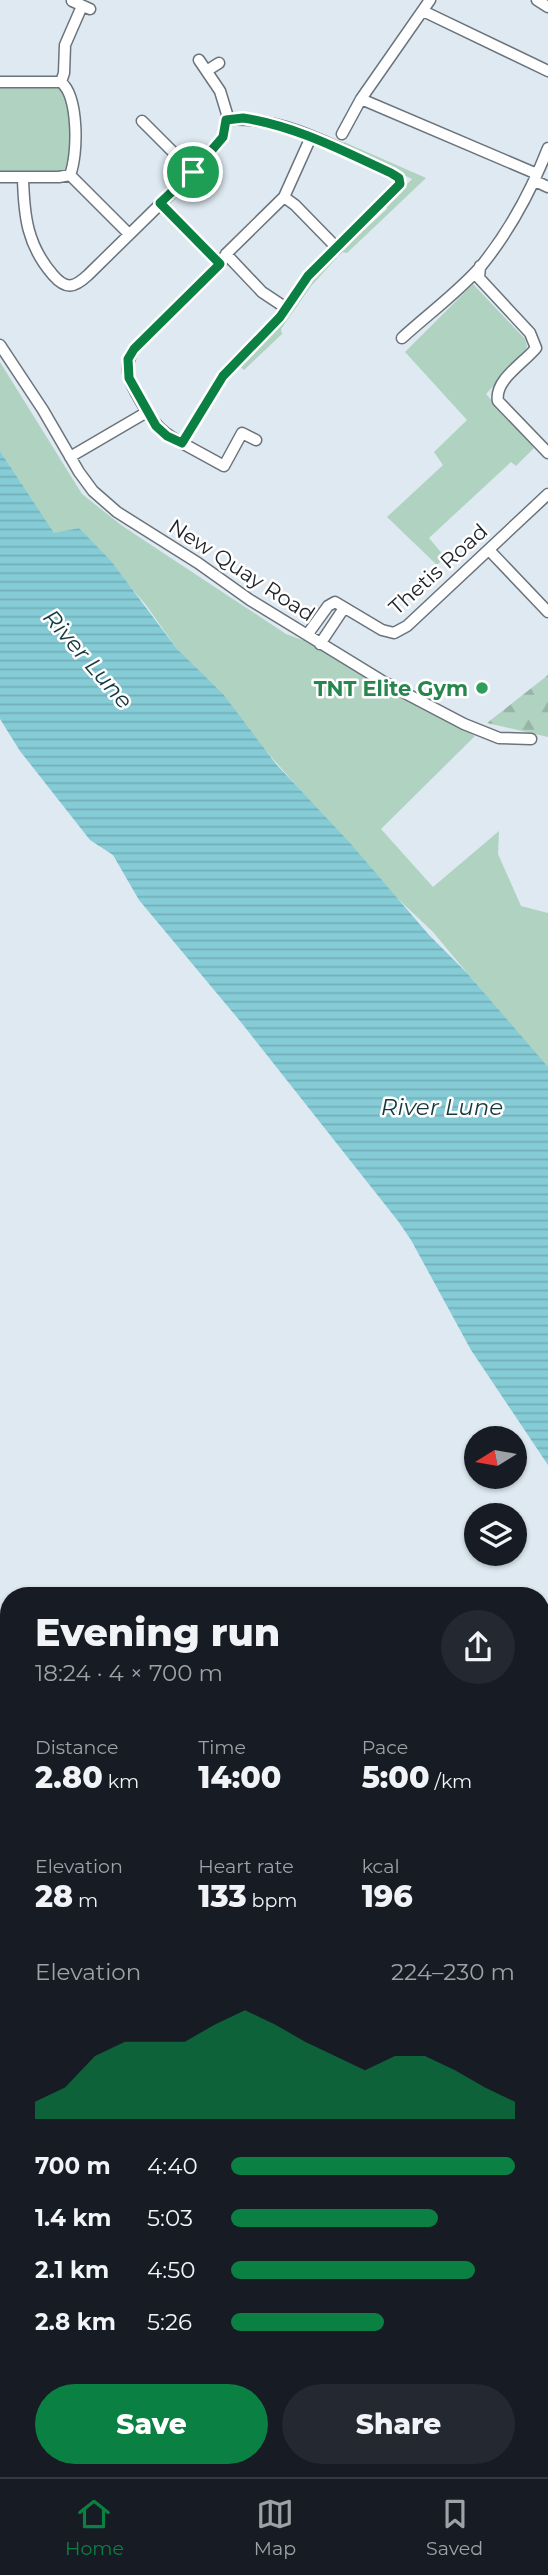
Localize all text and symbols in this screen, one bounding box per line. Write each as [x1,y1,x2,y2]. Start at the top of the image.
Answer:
pin [163,142,223,202]
icon: arrive [174,153,212,191]
street label: New Quay Road [164,513,320,627]
street label: Thetis Road [384,518,492,620]
water label: River Lune [37,604,139,714]
place label: TNT Elite Gym [314,676,468,701]
marker: TNT Elite Gym [474,680,490,696]
water label: River Lune [381,1093,503,1121]
north arrow [464,1426,527,1489]
map controls [464,1426,527,1566]
button: layers [464,1503,527,1566]
text: Evening run [35,1609,280,1656]
button: share [441,1610,515,1684]
text: 18:24 · 4 × 700 m [35,1659,223,1687]
text: Distance [35,1736,118,1759]
text: Time [198,1736,246,1759]
text: Pace [362,1736,408,1759]
text: 2.80 [35,1759,103,1796]
text: 14:00 [198,1759,281,1796]
text: 5:00 [362,1759,429,1796]
text: km [103,1770,139,1793]
text: /km [429,1770,472,1793]
text: Elevation [35,1855,123,1878]
text: Heart rate [198,1855,294,1878]
text: kcal [362,1855,400,1878]
text: 28 [35,1878,73,1915]
text: 133 [198,1878,247,1915]
text: 196 [362,1878,413,1915]
text: m [73,1889,98,1912]
text: bpm [247,1889,297,1912]
text: Elevation [35,1958,141,1986]
text: 224–230 m [391,1958,515,1986]
text: 700 m [35,2152,111,2180]
text: 4:40 [147,2152,198,2180]
text: 1.4 km [35,2204,112,2232]
text: 5:03 [147,2204,193,2232]
text: 2.1 km [35,2256,109,2284]
text: 4:50 [147,2256,195,2284]
text: 2.8 km [35,2308,116,2336]
text: 5:26 [147,2308,192,2336]
button: Save [35,2384,268,2464]
button: Share [282,2384,515,2464]
tab: Home [65,2495,124,2560]
tab: Map [254,2495,296,2560]
tab: Saved [426,2495,483,2560]

